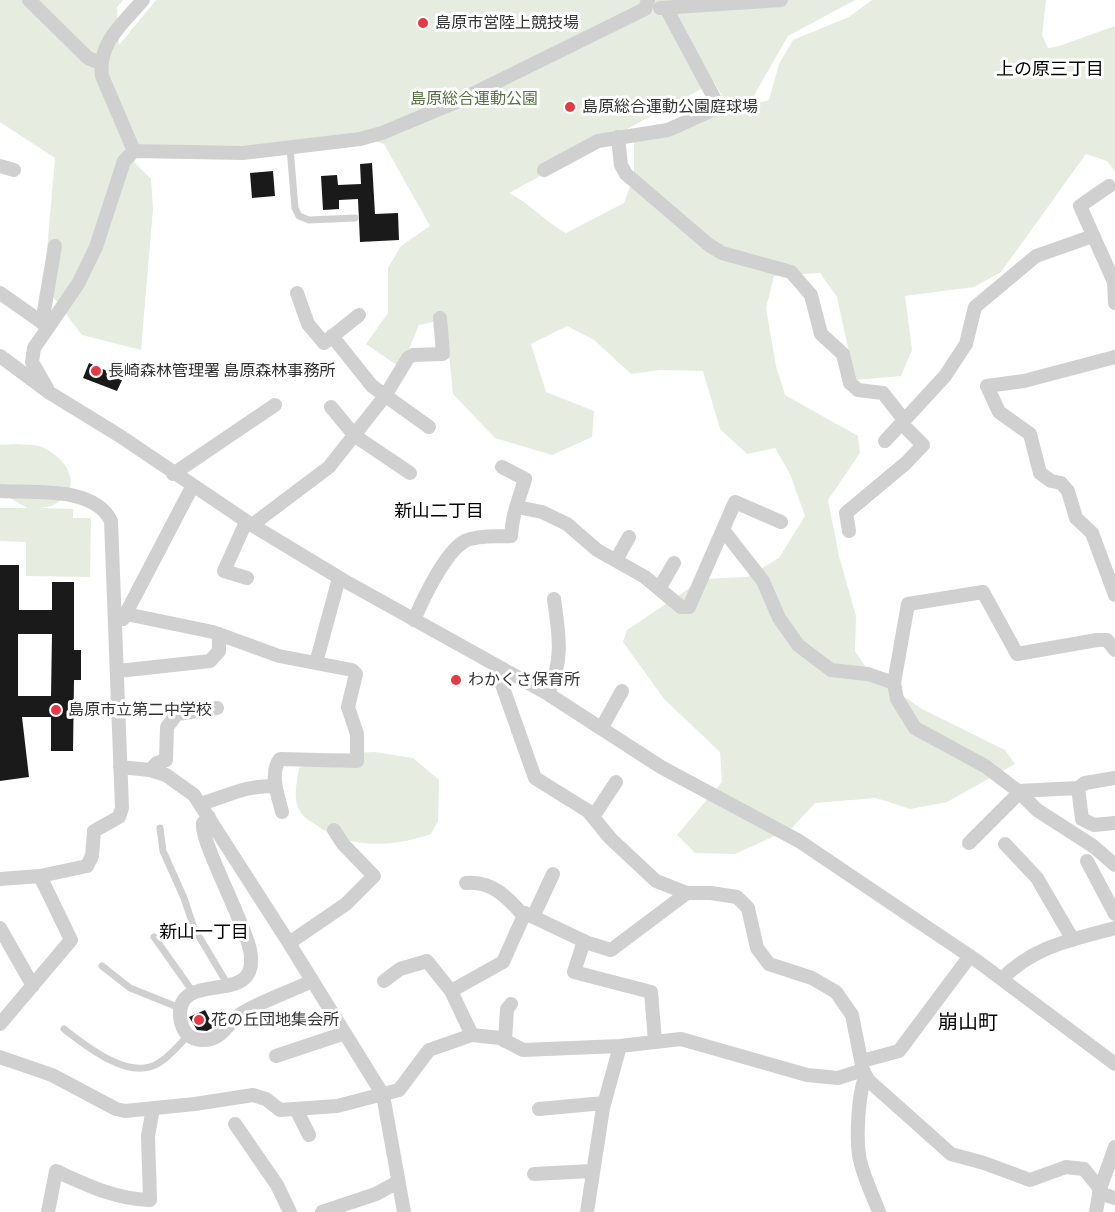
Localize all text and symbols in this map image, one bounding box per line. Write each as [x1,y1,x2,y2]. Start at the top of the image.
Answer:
place label: 島原市営陸上競技場 [435,13,579,33]
marker: 島原市営陸上競技場 [416,16,430,30]
district label: 上の原三丁目 [996,58,1104,80]
park label: 島原総合運動公園 [410,89,538,109]
place label: 島原総合運動公園庭球場 [582,97,758,117]
marker: 島原総合運動公園庭球場 [563,100,577,114]
place label: 長崎森林管理署 島原森林事務所 [108,361,335,381]
marker: 長崎森林管理署 島原森林事務所 [89,364,103,378]
district label: 新山二丁目 [394,500,484,522]
place label: わかくさ保育所 [468,670,580,690]
marker: わかくさ保育所 [449,673,463,687]
place label: 島原市立第二中学校 [68,700,212,720]
marker: 島原市立第二中学校 [49,703,63,717]
district label: 新山一丁目 [159,921,249,943]
place label: 花の丘団地集会所 [211,1010,339,1030]
district label: 崩山町 [938,1010,998,1034]
marker: 花の丘団地集会所 [192,1013,206,1027]

